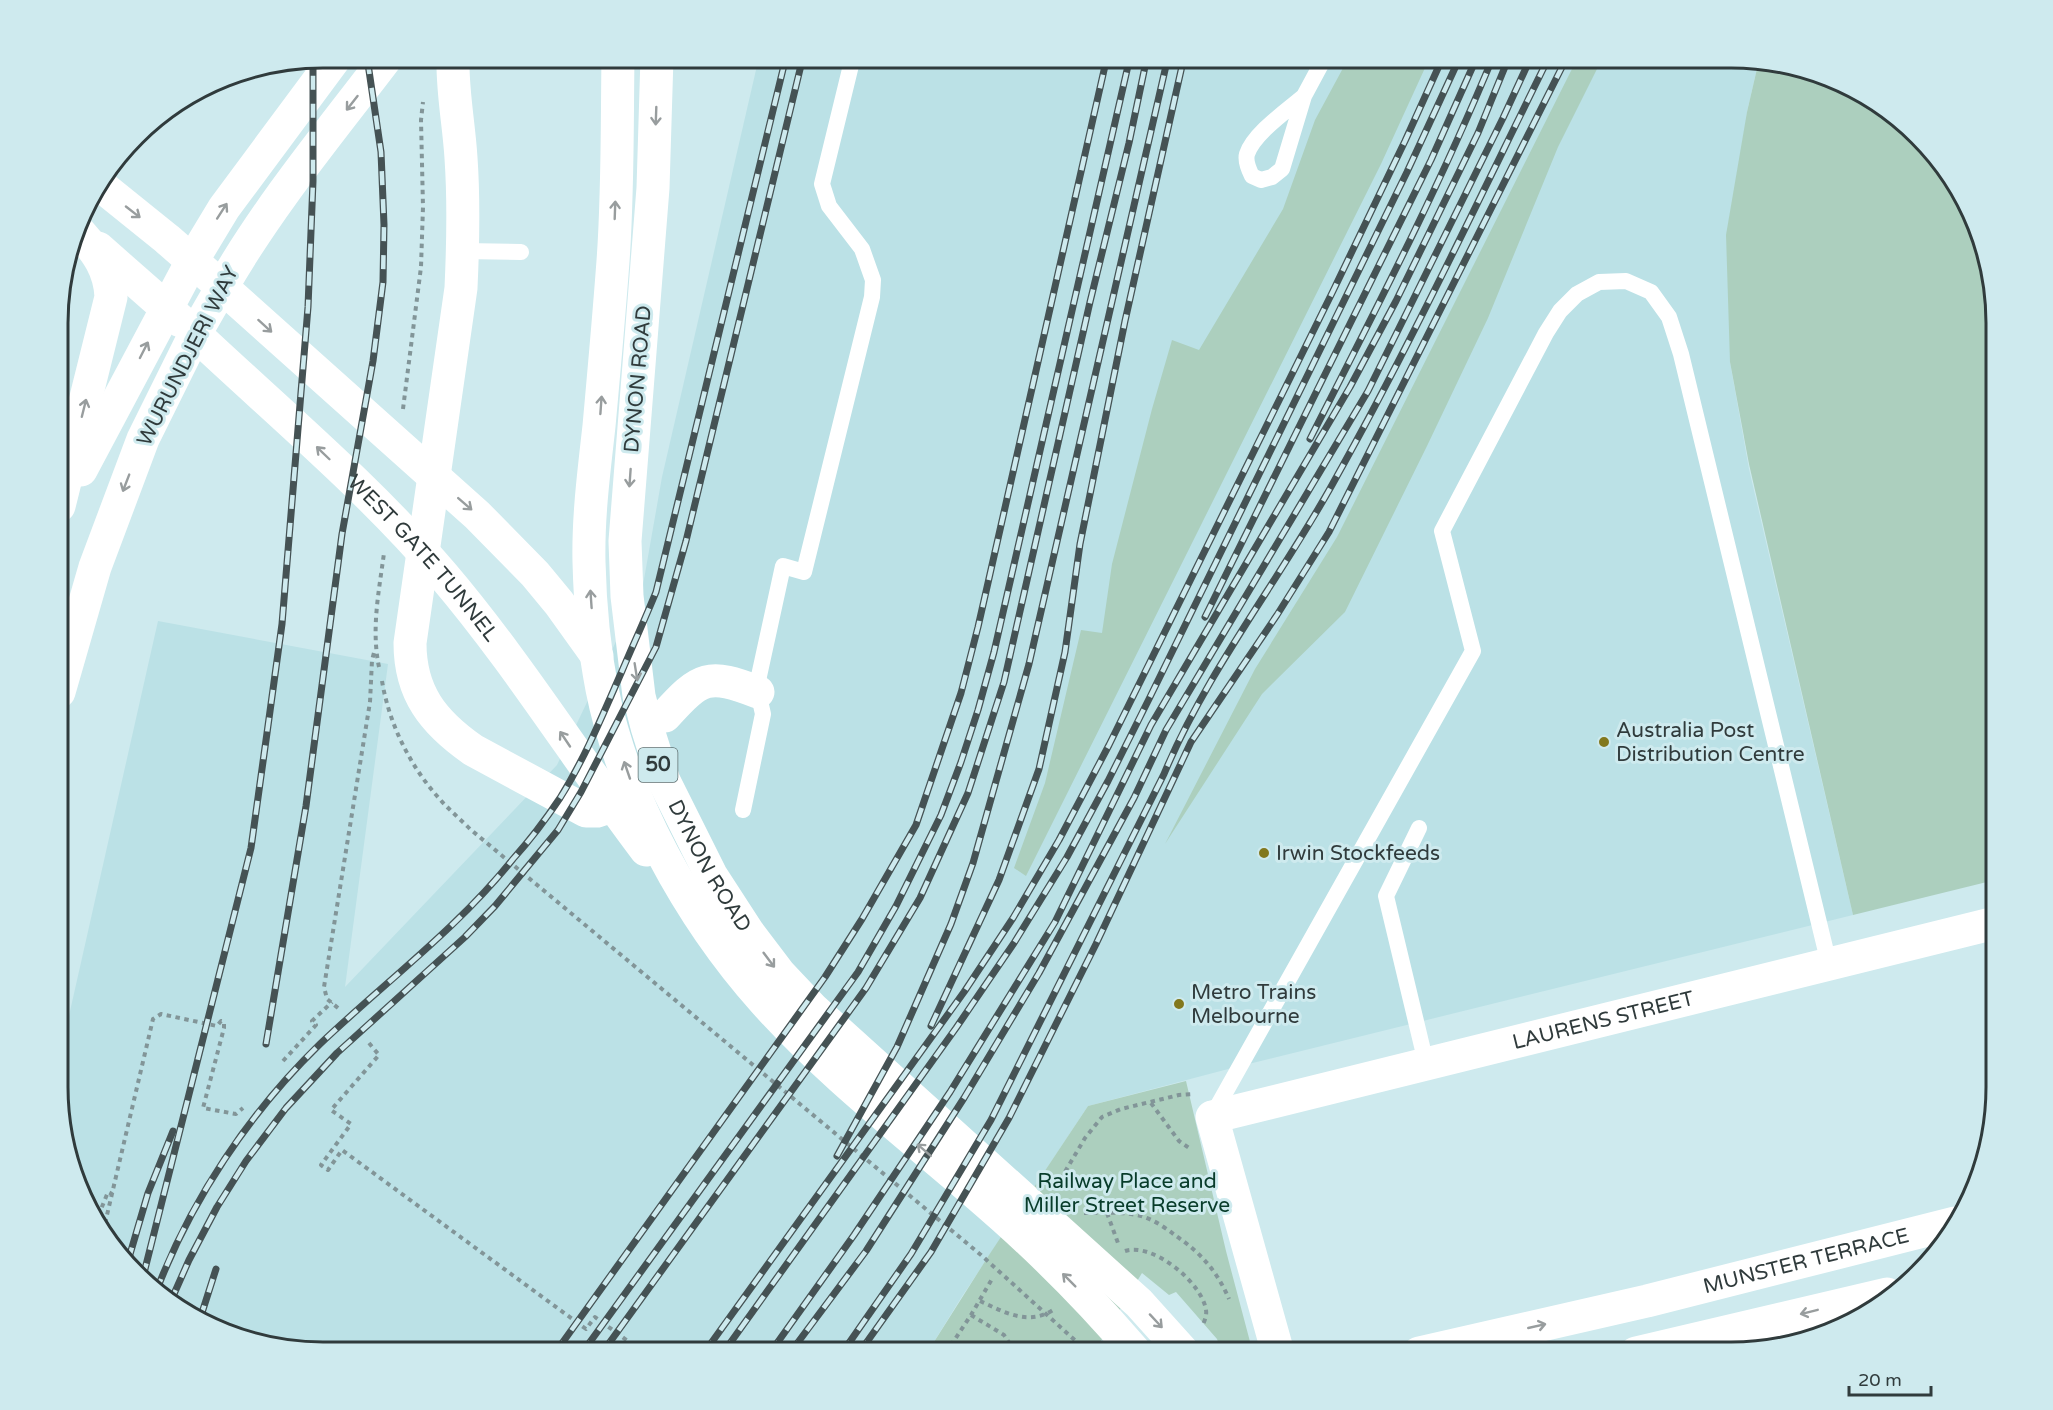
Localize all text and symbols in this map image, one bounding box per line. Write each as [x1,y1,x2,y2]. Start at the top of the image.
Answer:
one-way arrow [345,95,358,111]
one-way arrow [650,105,661,125]
one-way arrow [609,201,621,221]
one-way arrow [217,203,229,220]
one-way arrow [125,205,141,218]
street label: WURUNDJERI WAY [132,262,244,450]
street label: DYNON ROAD [619,304,657,454]
one-way arrow [257,319,272,333]
one-way arrow [139,342,150,360]
one-way arrow [596,395,607,415]
one-way arrow [79,399,91,418]
one-way arrow [316,446,331,460]
one-way arrow [624,467,635,487]
street label: WEST GATE TUNNEL [342,469,504,646]
one-way arrow [120,473,131,491]
one-way arrow [457,497,472,511]
one-way arrow [586,590,597,610]
one-way arrow [630,662,641,681]
place label: Australia Post Distribution Centre [1616,718,1805,767]
one-way arrow [559,731,571,747]
marker: Australia Post Distribution Centre [1597,735,1611,749]
road number: 50 [638,748,678,782]
one-way arrow [620,761,631,780]
street label: DYNON ROAD [663,796,757,937]
place label: Irwin Stockfeeds [1276,841,1440,866]
marker: Irwin Stockfeeds [1257,846,1271,860]
one-way arrow [762,952,775,968]
place label: Metro Trains Melbourne [1191,980,1316,1029]
street label: LAURENS STREET [1510,986,1697,1055]
marker: Metro Trains Melbourne [1172,997,1186,1011]
one-way arrow [916,1143,932,1156]
park label: Railway Place and Miller Street Reserve [1024,1169,1230,1218]
street label: MUNSTER TERRACE [1701,1223,1912,1299]
one-way arrow [1061,1273,1076,1288]
one-way arrow [1800,1307,1819,1319]
one-way arrow [1149,1313,1163,1328]
one-way arrow [1527,1320,1546,1331]
scale bar [1849,1359,1932,1397]
text: 20 m [1858,1369,1902,1391]

